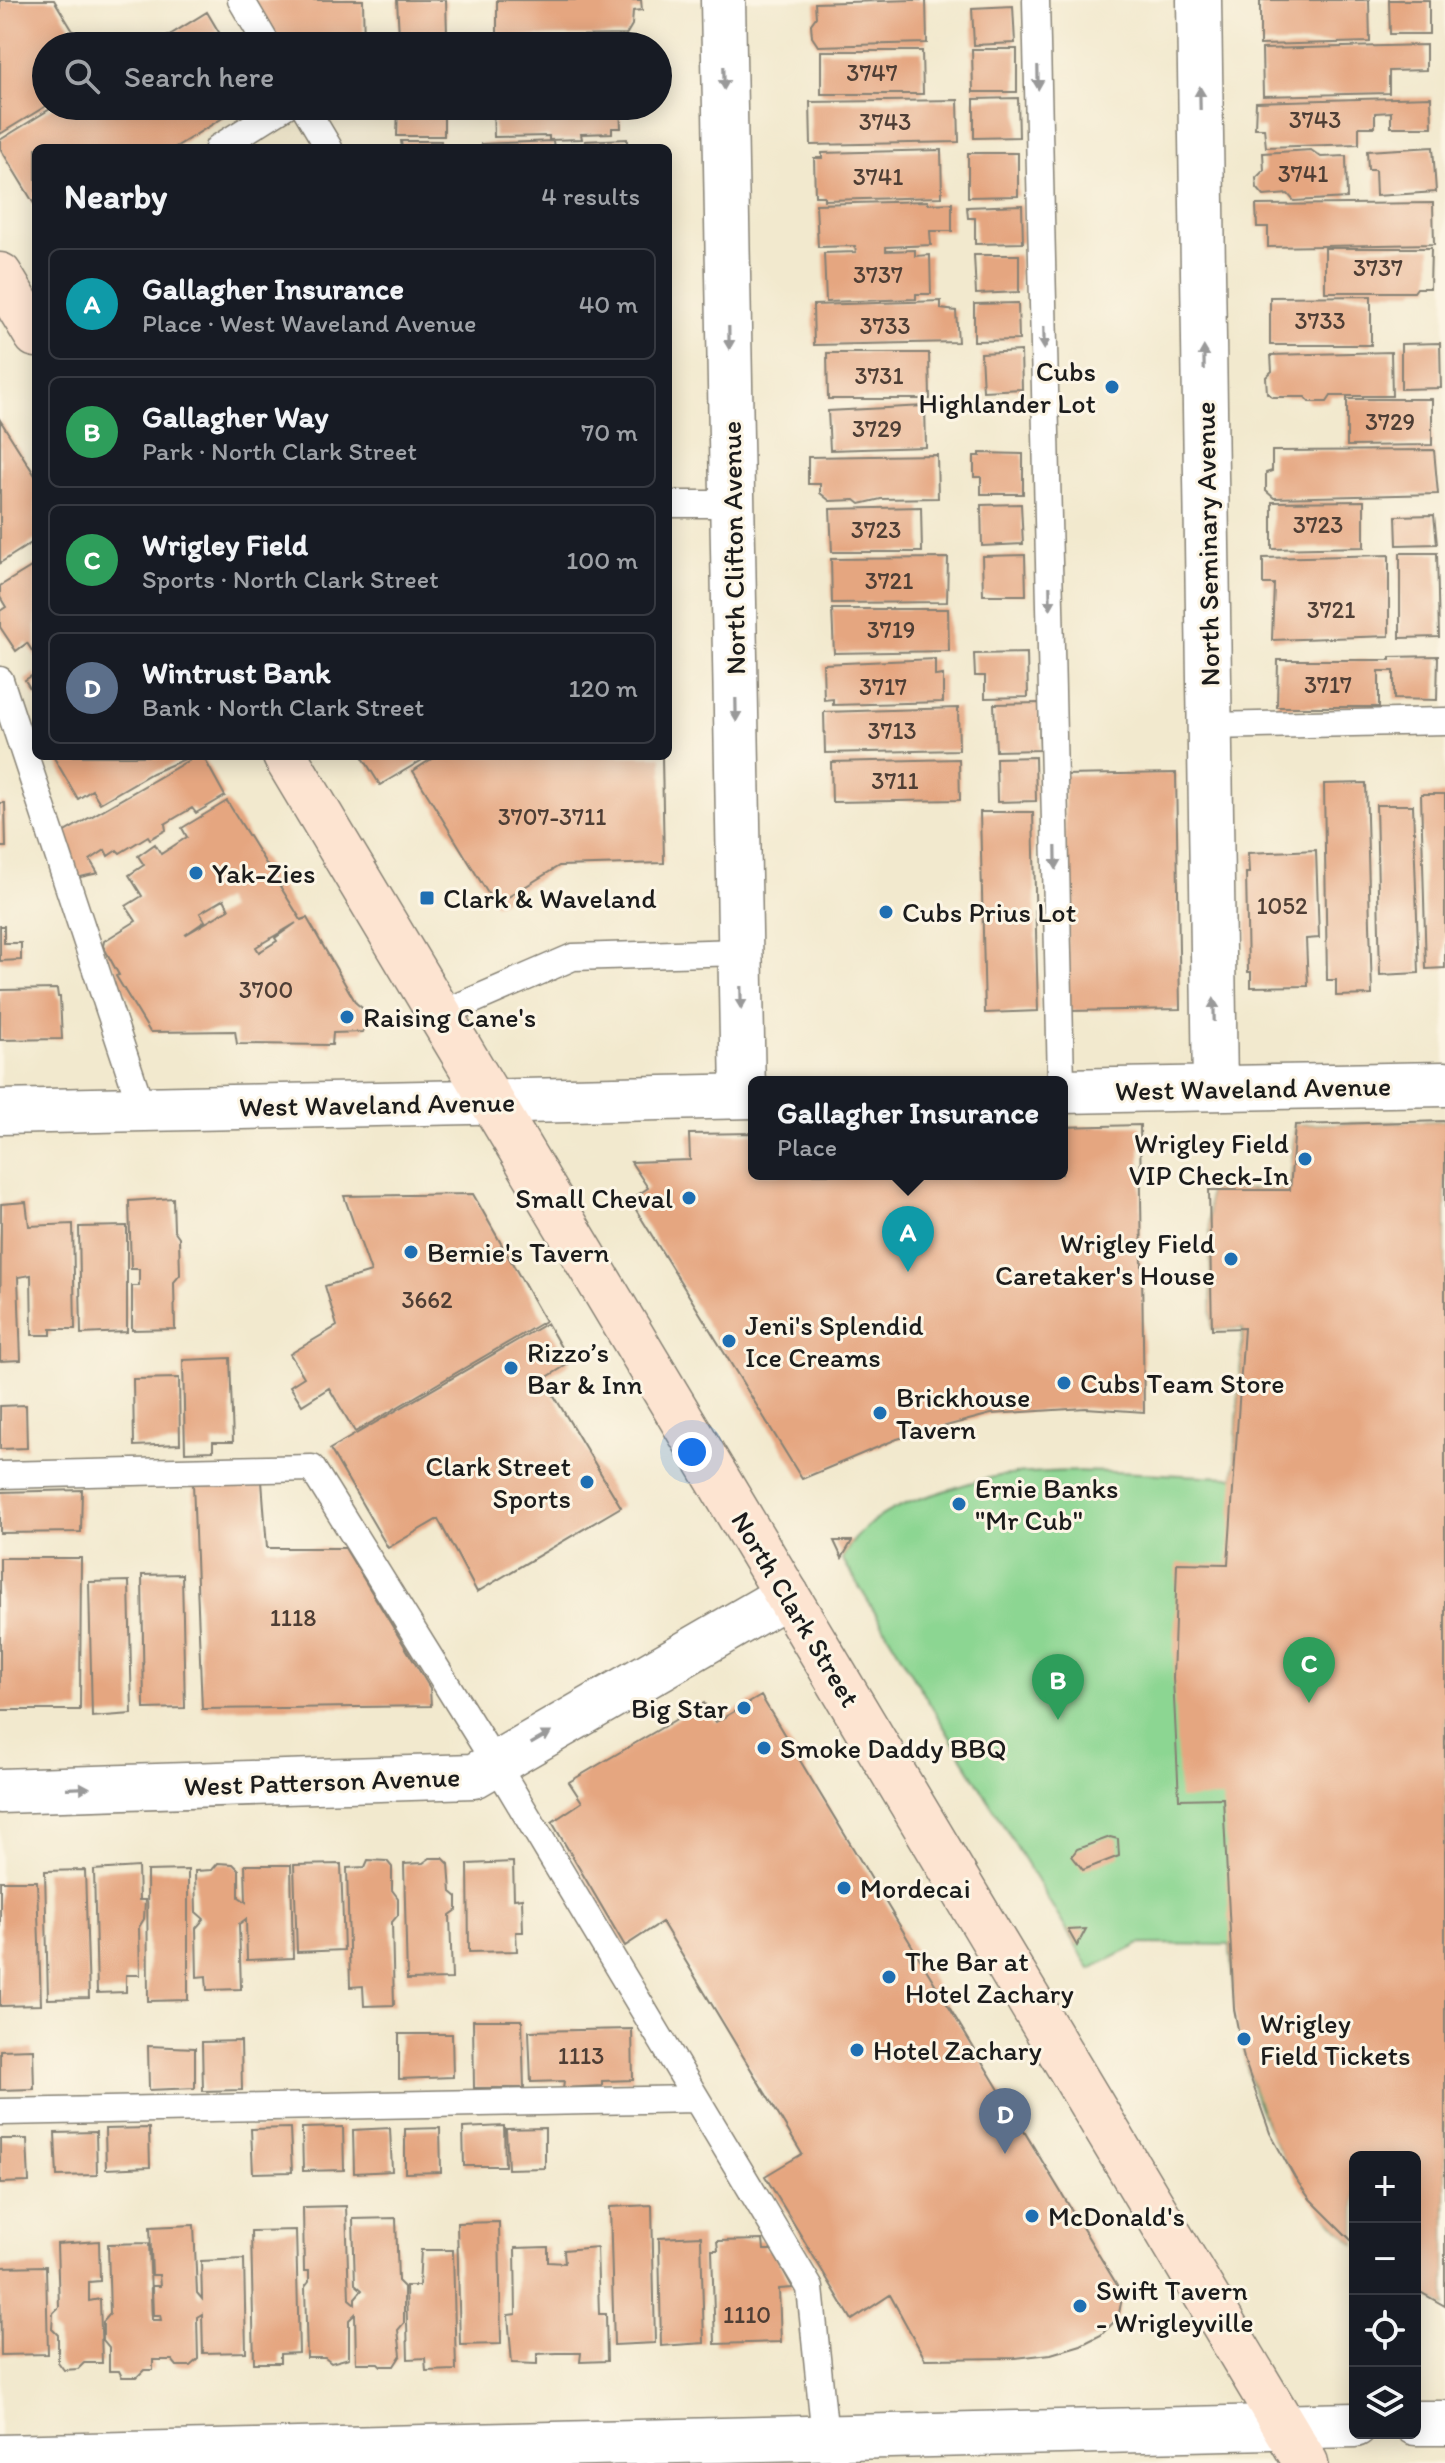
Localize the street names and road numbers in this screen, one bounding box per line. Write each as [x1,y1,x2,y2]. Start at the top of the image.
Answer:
street label: North Seminary Avenue [1188,401,1226,687]
street label: North Clifton Avenue [714,421,752,675]
street label: West Waveland Avenue [1115,1069,1391,1107]
street label: West Waveland Avenue [239,1085,515,1123]
street label: North Clark Street [724,1505,868,1713]
street label: West Patterson Avenue [183,1759,461,1803]

